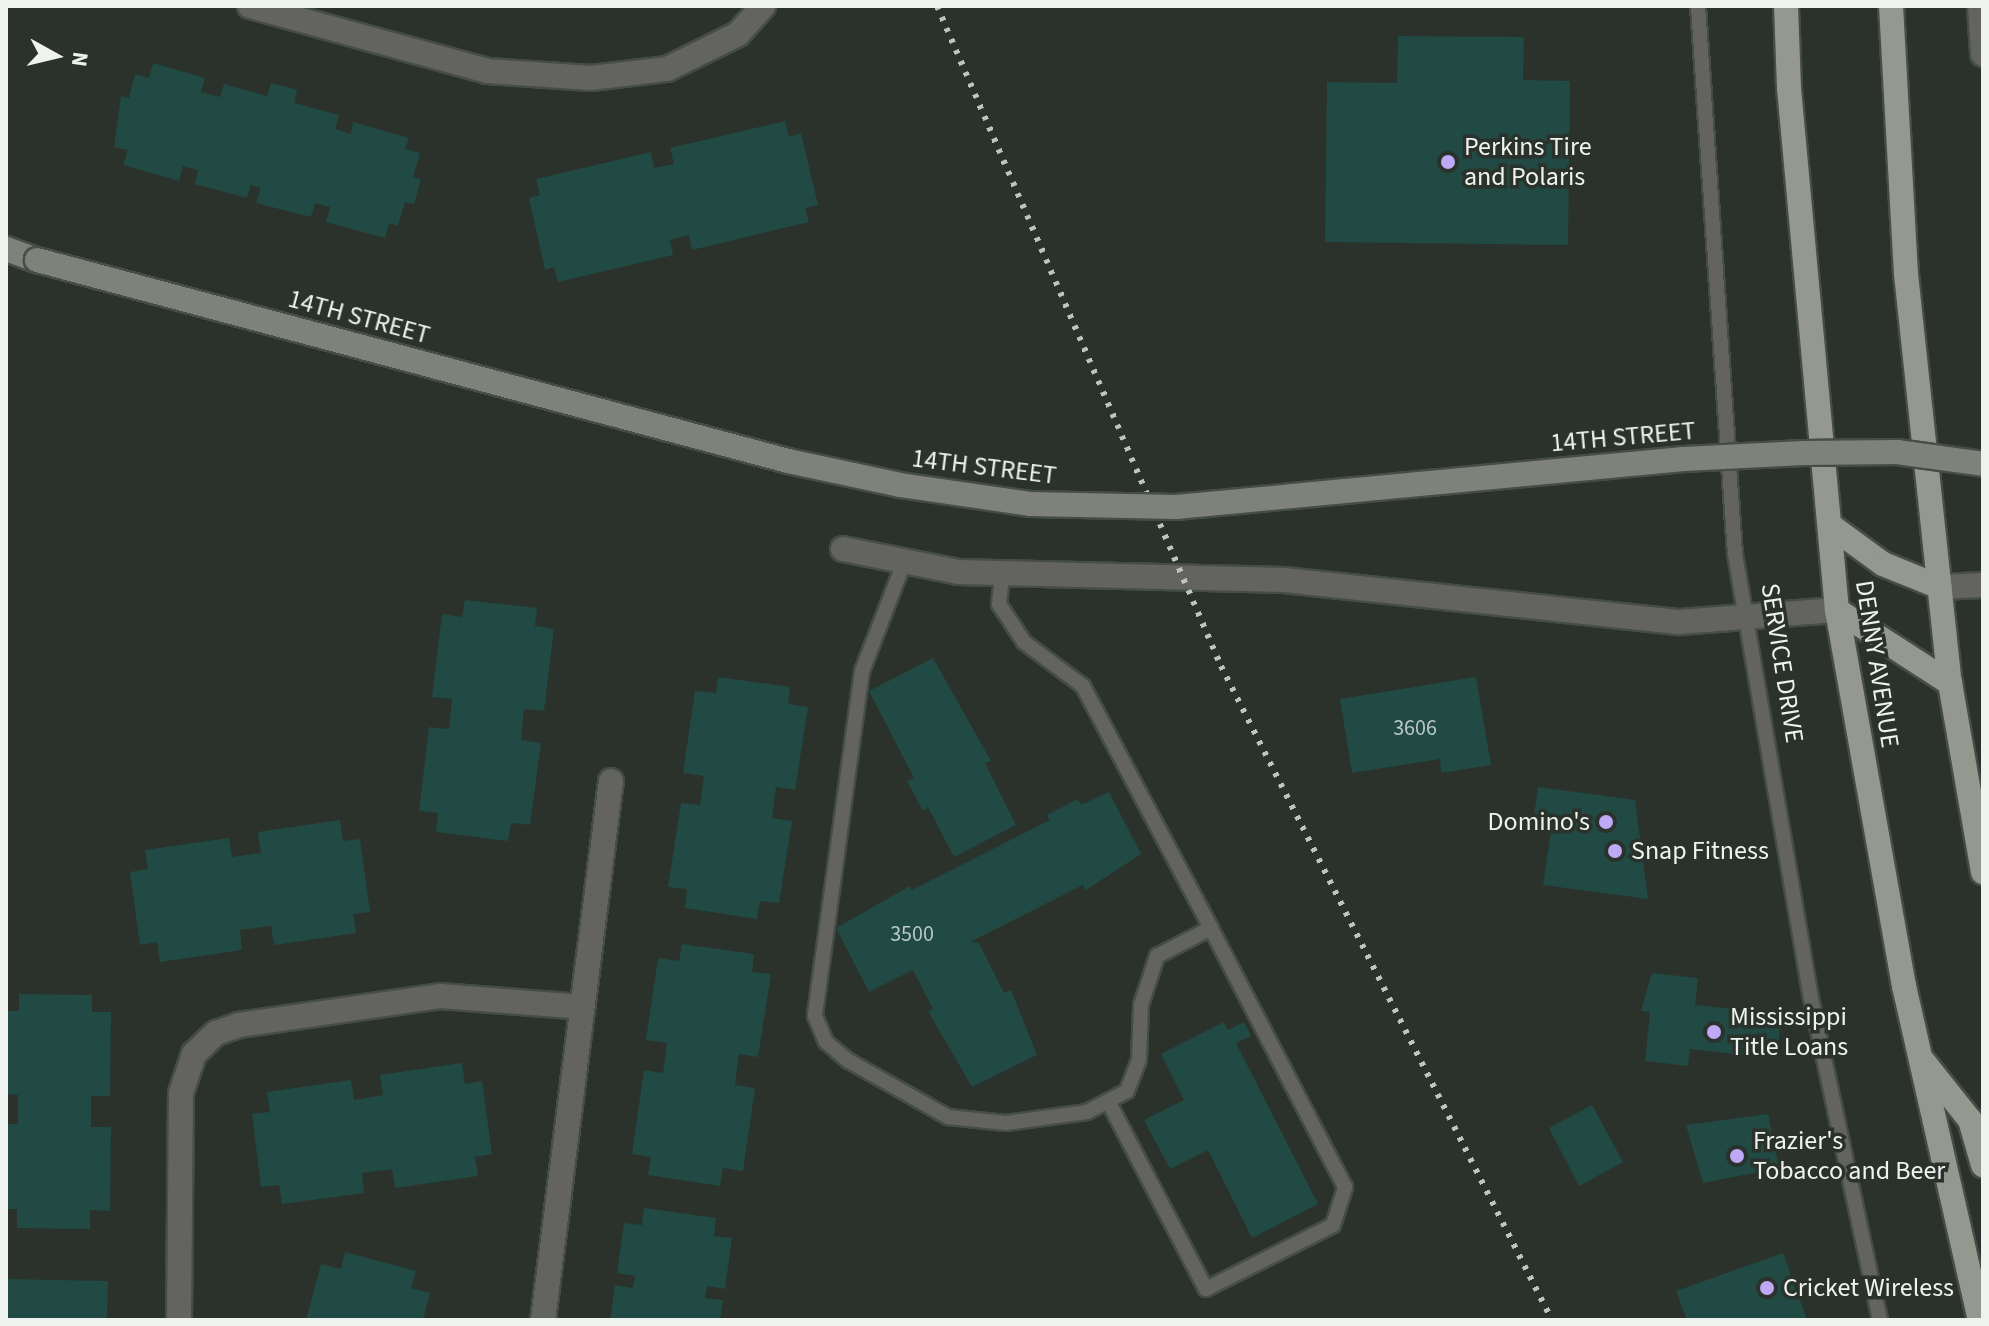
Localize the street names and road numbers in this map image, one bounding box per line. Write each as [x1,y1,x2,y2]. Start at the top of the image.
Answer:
street label: 14TH STREET [285,283,433,351]
street label: 14TH STREET [1549,415,1697,459]
street label: 14TH STREET [910,443,1058,491]
street label: DENNY AVENUE [1848,578,1906,750]
street label: SERVICE DRIVE [1754,581,1810,745]

